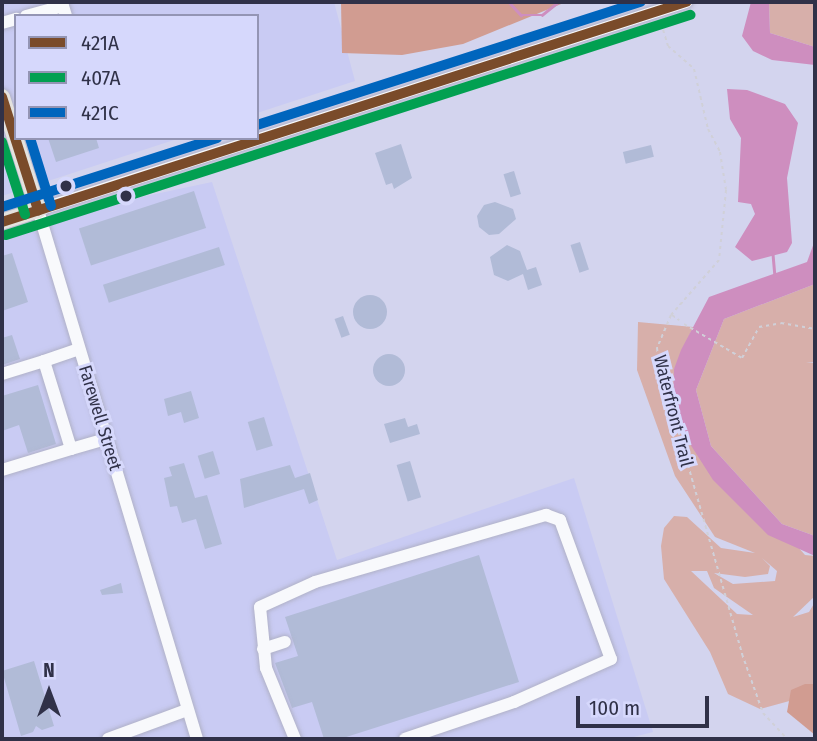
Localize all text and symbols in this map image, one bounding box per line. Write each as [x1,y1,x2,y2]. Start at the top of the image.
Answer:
legend [14,14,259,140]
text: 421A [81,30,119,56]
text: 407A [81,65,121,91]
text: 421C [81,100,119,126]
unlabelled marker [59,179,73,193]
unlabelled marker [119,189,133,203]
street label: Waterfront Trail [649,353,697,469]
street label: Farewell Street [74,363,126,473]
north arrow [14,657,84,727]
text: N [43,659,55,682]
scale bar [579,682,712,726]
text: 100 m [589,695,640,721]

